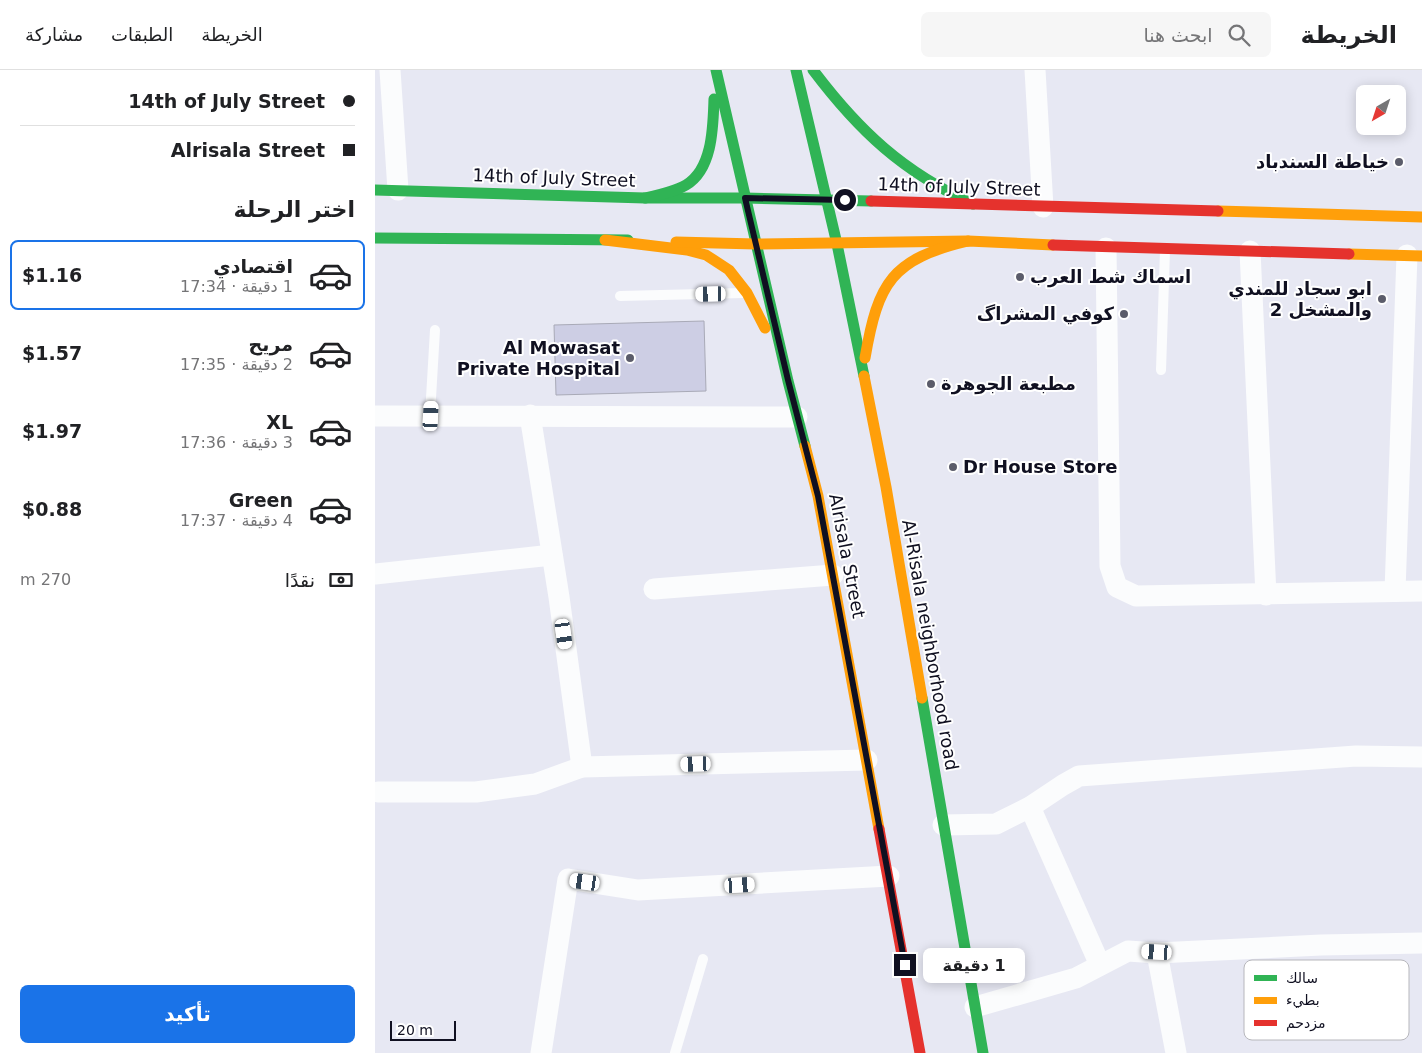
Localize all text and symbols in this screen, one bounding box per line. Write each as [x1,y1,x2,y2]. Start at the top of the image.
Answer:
search box [921,12,1271,57]
icon: search [1225,21,1253,49]
text: الخريطة [1301,21,1397,49]
text: مشاركة [25,24,83,45]
text: الطبقات [111,24,173,45]
text: الخريطة [201,24,263,45]
text: ابحث هنا [1144,24,1213,46]
north arrow [1356,85,1406,135]
map controls [1356,85,1406,135]
text: 14th of July Street [128,90,325,112]
text: Alrisala Street [171,139,325,161]
place label: خياطة السندباد [1256,151,1389,172]
marker: خياطة السندباد [1393,156,1405,168]
street label: 14th of July Street [472,164,636,191]
street label: 14th of July Street [877,173,1041,200]
route start [834,189,856,211]
text: اختر الرحلة [234,197,355,222]
icon: car [308,253,353,298]
text: اقتصادي [213,255,293,277]
text: $1.16 [22,264,82,286]
place label: اسماك شط العرب [1030,266,1191,288]
marker: اسماك شط العرب [1014,271,1026,283]
text: 1 دقيقة · 17:34 [180,277,293,296]
place label: ابو سجاد للمندي والمشخل 2 [1228,278,1372,321]
car [695,286,726,302]
marker: ابو سجاد للمندي والمشخل 2 [1376,293,1388,305]
place label: كوفي المشراگ [977,303,1115,325]
marker: كوفي المشراگ [1118,308,1130,320]
icon: car [308,331,353,376]
text: مريح [249,333,293,355]
place label: Al Mowasat Private Hospital [457,337,620,379]
text: $1.57 [22,342,82,364]
marker: Al Mowasat Private Hospital [624,352,636,364]
text: 2 دقيقة · 17:35 [180,355,293,374]
place label: مطبعة الجوهرة [941,373,1076,395]
marker: مطبعة الجوهرة [925,378,937,390]
car [422,401,439,431]
icon: car [308,409,353,454]
text: XL [266,411,293,433]
text: $1.97 [22,420,82,442]
text: 3 دقيقة · 17:36 [180,433,293,452]
place label: Dr House Store [963,456,1118,477]
marker: Dr House Store [947,461,959,473]
icon: car [308,487,353,532]
text: Green [229,489,293,511]
street label: Alrisala Street [825,492,870,620]
text: $0.88 [22,498,82,520]
text: 4 دقيقة · 17:37 [180,511,293,530]
street label: Al-Risala neighborhood road [898,518,963,772]
icon: cash [327,566,355,594]
text: نقدًا [285,569,315,591]
text: 270 m [20,570,71,589]
car [554,618,573,650]
car [680,756,711,772]
car [569,872,600,892]
car [724,877,755,893]
car [1141,944,1172,960]
callout: 1 دقيقة [923,948,1025,982]
route end [894,954,916,976]
text: 1 دقيقة [942,956,1006,975]
legend [1244,960,1409,1040]
text: سالك [1286,970,1318,986]
button: تأكيد [20,985,355,1043]
text: بطيء [1286,992,1320,1009]
text: مزدحم [1286,1015,1325,1032]
scale bar [390,1018,456,1041]
text: 20 m [397,1022,433,1038]

